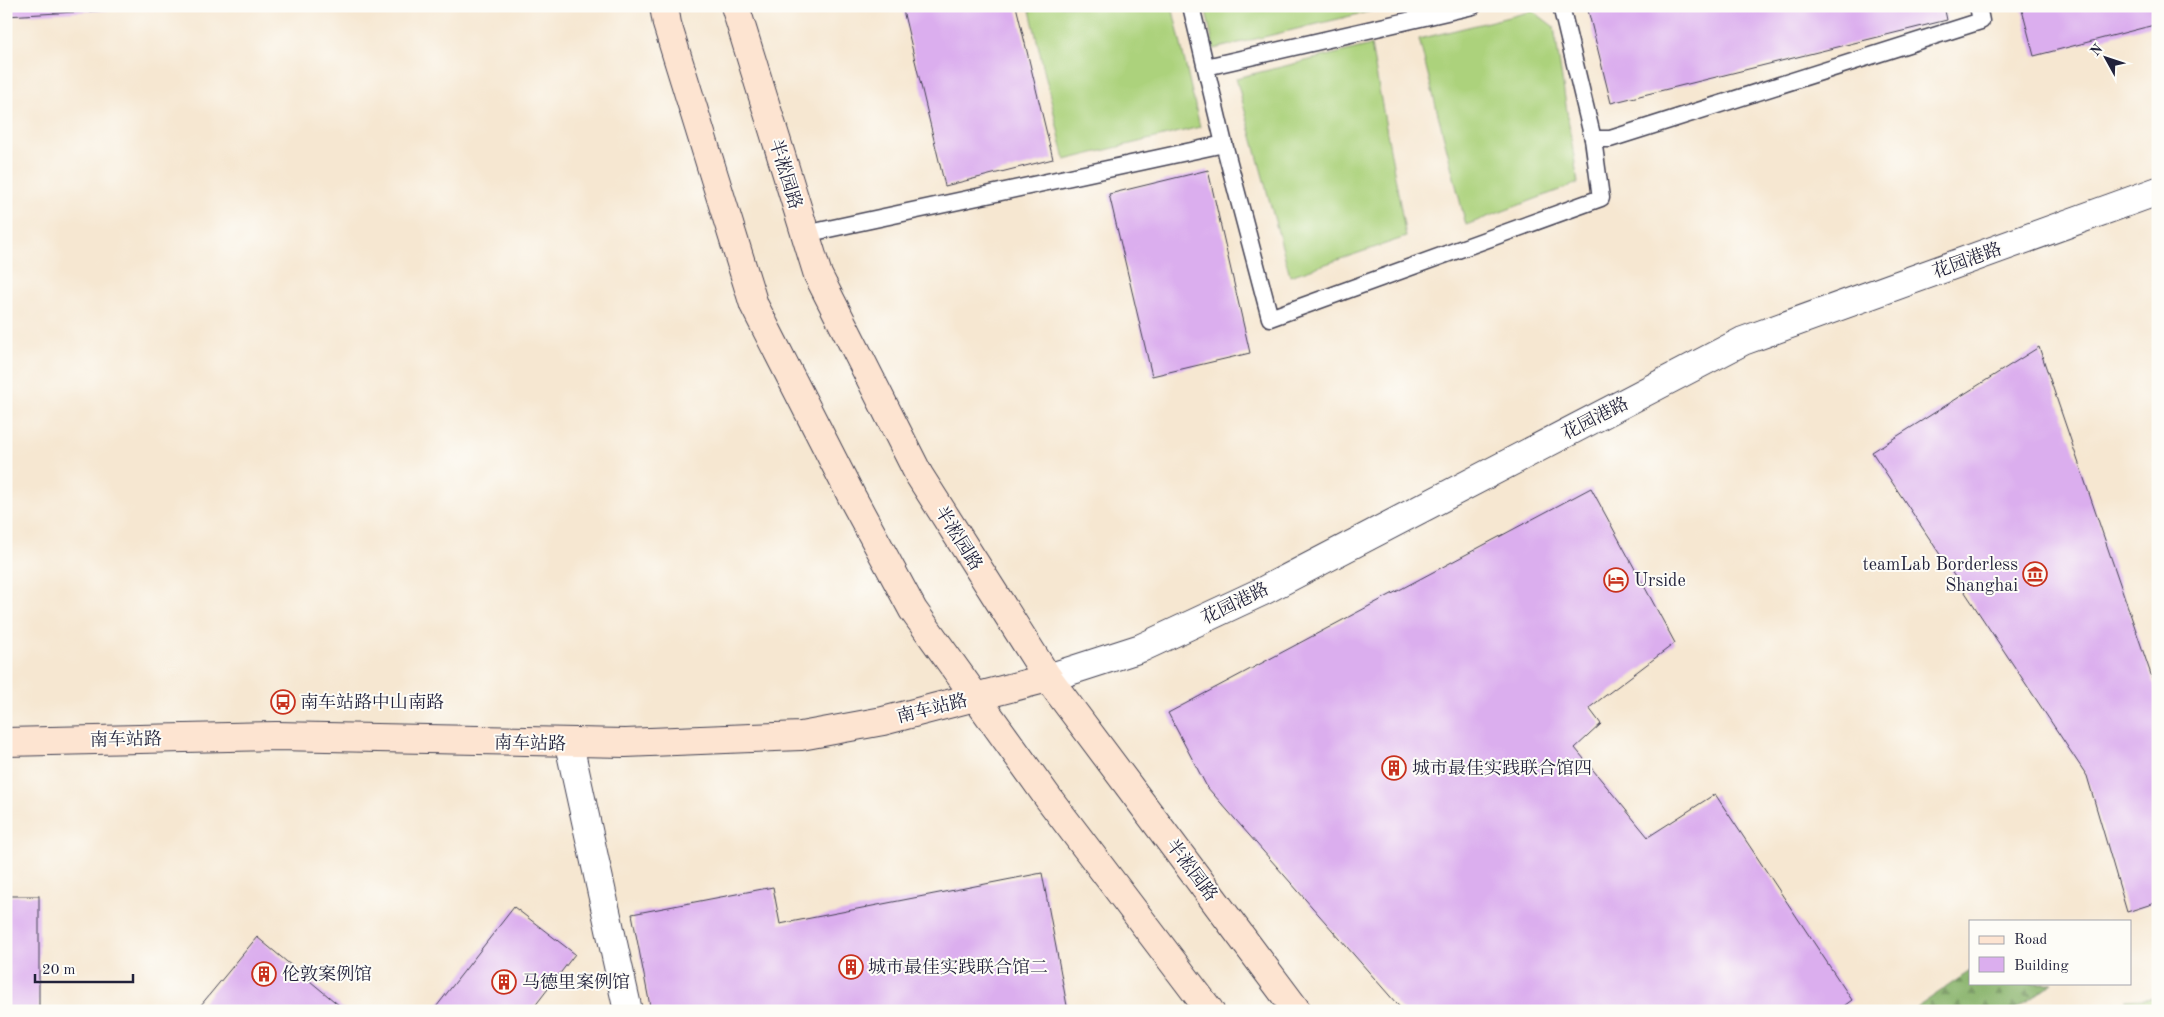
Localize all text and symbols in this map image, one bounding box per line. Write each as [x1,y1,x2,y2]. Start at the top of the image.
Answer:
north arrow [2082,32,2132,82]
text: N [2088,41,2106,59]
street label: 半淞园路 [766,137,806,211]
street label: 花园港路 [1930,238,2004,282]
street label: 花园港路 [1558,393,1632,443]
street label: 半淞园路 [931,502,987,574]
place label: teamLab Borderless Shanghai [1862,556,2018,595]
museum icon: teamLab Borderless Shanghai [2022,561,2048,587]
hotel icon: Urside [1603,567,1629,593]
place label: Urside [1634,572,1686,590]
street label: 花园港路 [1198,578,1272,628]
bus stop icon: 南车站路中山南路 [270,689,296,715]
street label: 南车站路 [895,690,969,726]
place label: 南车站路中山南路 [300,692,444,712]
street label: 南车站路 [90,728,162,750]
street label: 南车站路 [494,732,566,754]
building icon: 城市最佳实践联合馆四 [1381,755,1407,781]
place label: 城市最佳实践联合馆四 [1412,758,1592,778]
street label: 半淞园路 [1162,835,1222,905]
legend [1969,920,2132,984]
text: Road [2014,933,2048,948]
scale bar [35,952,132,984]
building icon: 城市最佳实践联合馆二 [838,954,864,980]
place label: 城市最佳实践联合馆二 [868,957,1048,977]
text: Building [2014,959,2069,974]
building icon: 伦敦案例馆 [251,961,277,987]
text: 20 m [42,963,76,978]
place label: 伦敦案例馆 [282,964,372,984]
building icon: 马德里案例馆 [491,969,517,995]
place label: 马德里案例馆 [522,972,630,992]

